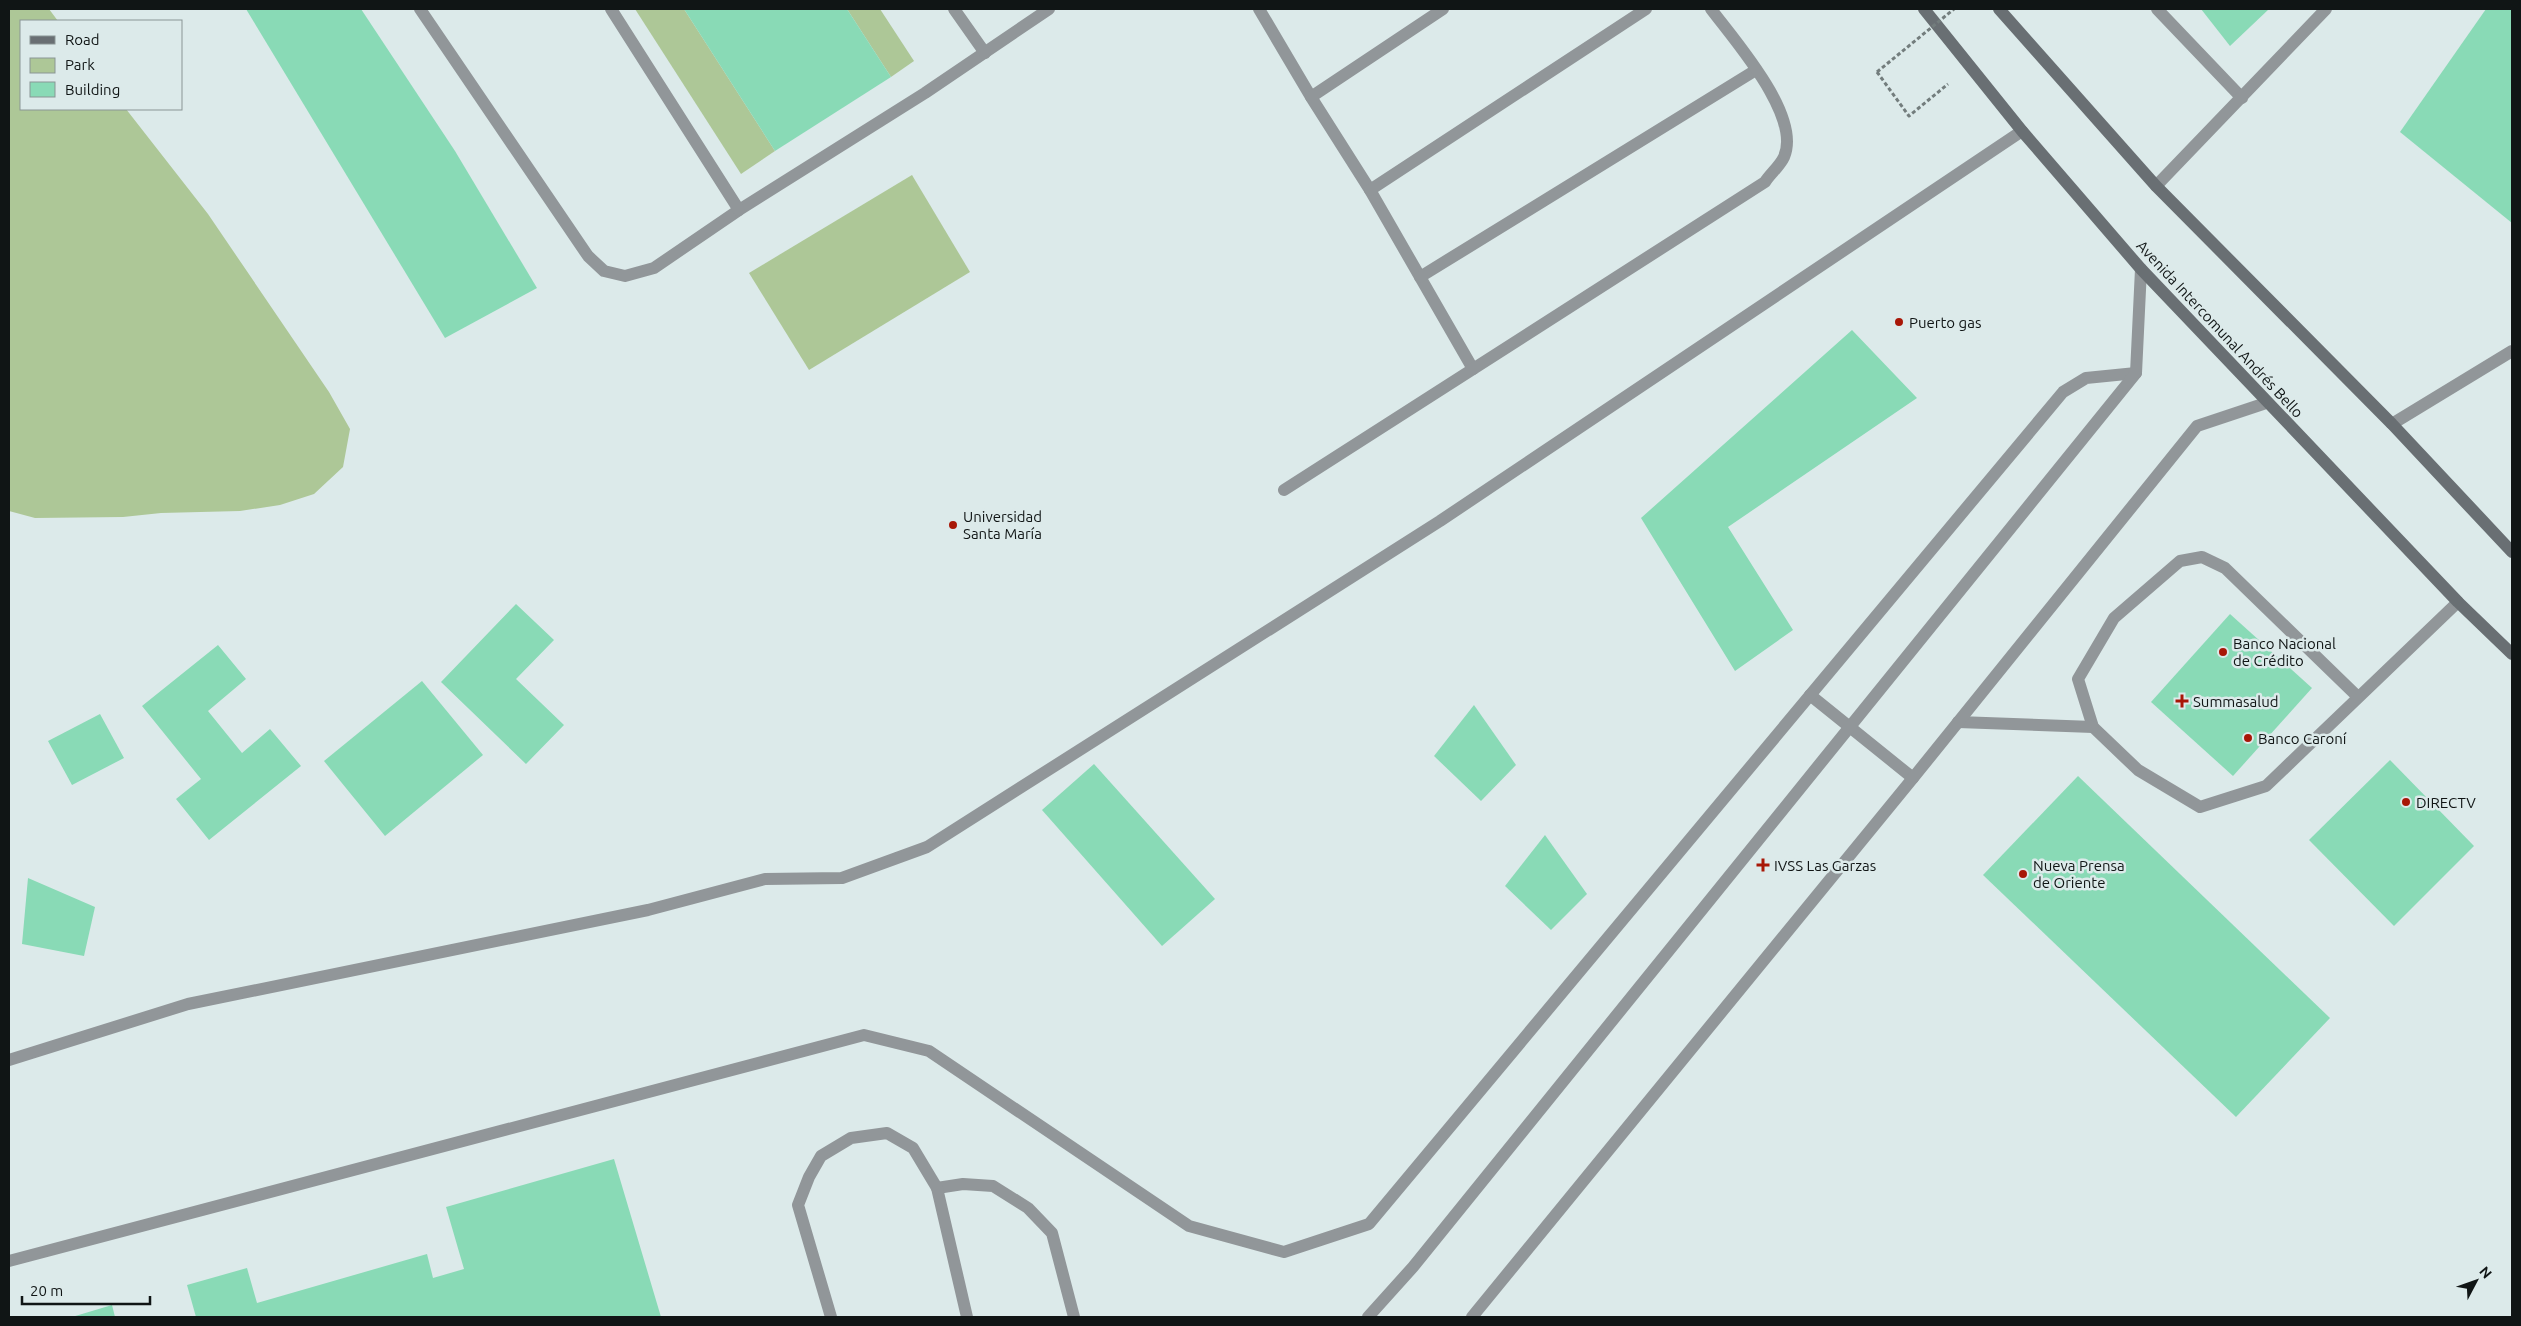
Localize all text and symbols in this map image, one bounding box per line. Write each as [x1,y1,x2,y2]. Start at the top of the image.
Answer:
legend [20,20,182,110]
text: Road [65,31,100,48]
text: Park [65,56,95,73]
text: Building [65,81,120,98]
street label: Avenida Intercomunal Andrés Bello [2133,237,2307,421]
place label: Puerto gas [1909,314,1981,331]
marker: Puerto gas [1893,316,1905,328]
place label: Universidad Santa María [963,508,1042,542]
marker: Universidad Santa María [947,519,959,531]
place label: Banco Nacional de Crédito [2233,635,2336,669]
marker: Banco Nacional de Crédito [2217,646,2229,658]
place label: Summasalud [2193,693,2279,710]
marker: Summasalud [2175,694,2189,708]
place label: Banco Caroní [2258,730,2347,747]
marker: Banco Caroní [2242,732,2254,744]
place label: DIRECTV [2416,794,2476,811]
marker: DIRECTV [2400,796,2412,808]
place label: IVSS Las Garzas [1774,857,1876,874]
place label: Nueva Prensa de Oriente [2033,857,2125,891]
marker: IVSS Las Garzas [1756,858,1770,872]
marker: Nueva Prensa de Oriente [2017,868,2029,880]
north arrow [2451,1256,2501,1306]
text: N [2476,1263,2495,1282]
scale bar [22,1274,150,1306]
text: 20 m [30,1282,63,1299]

